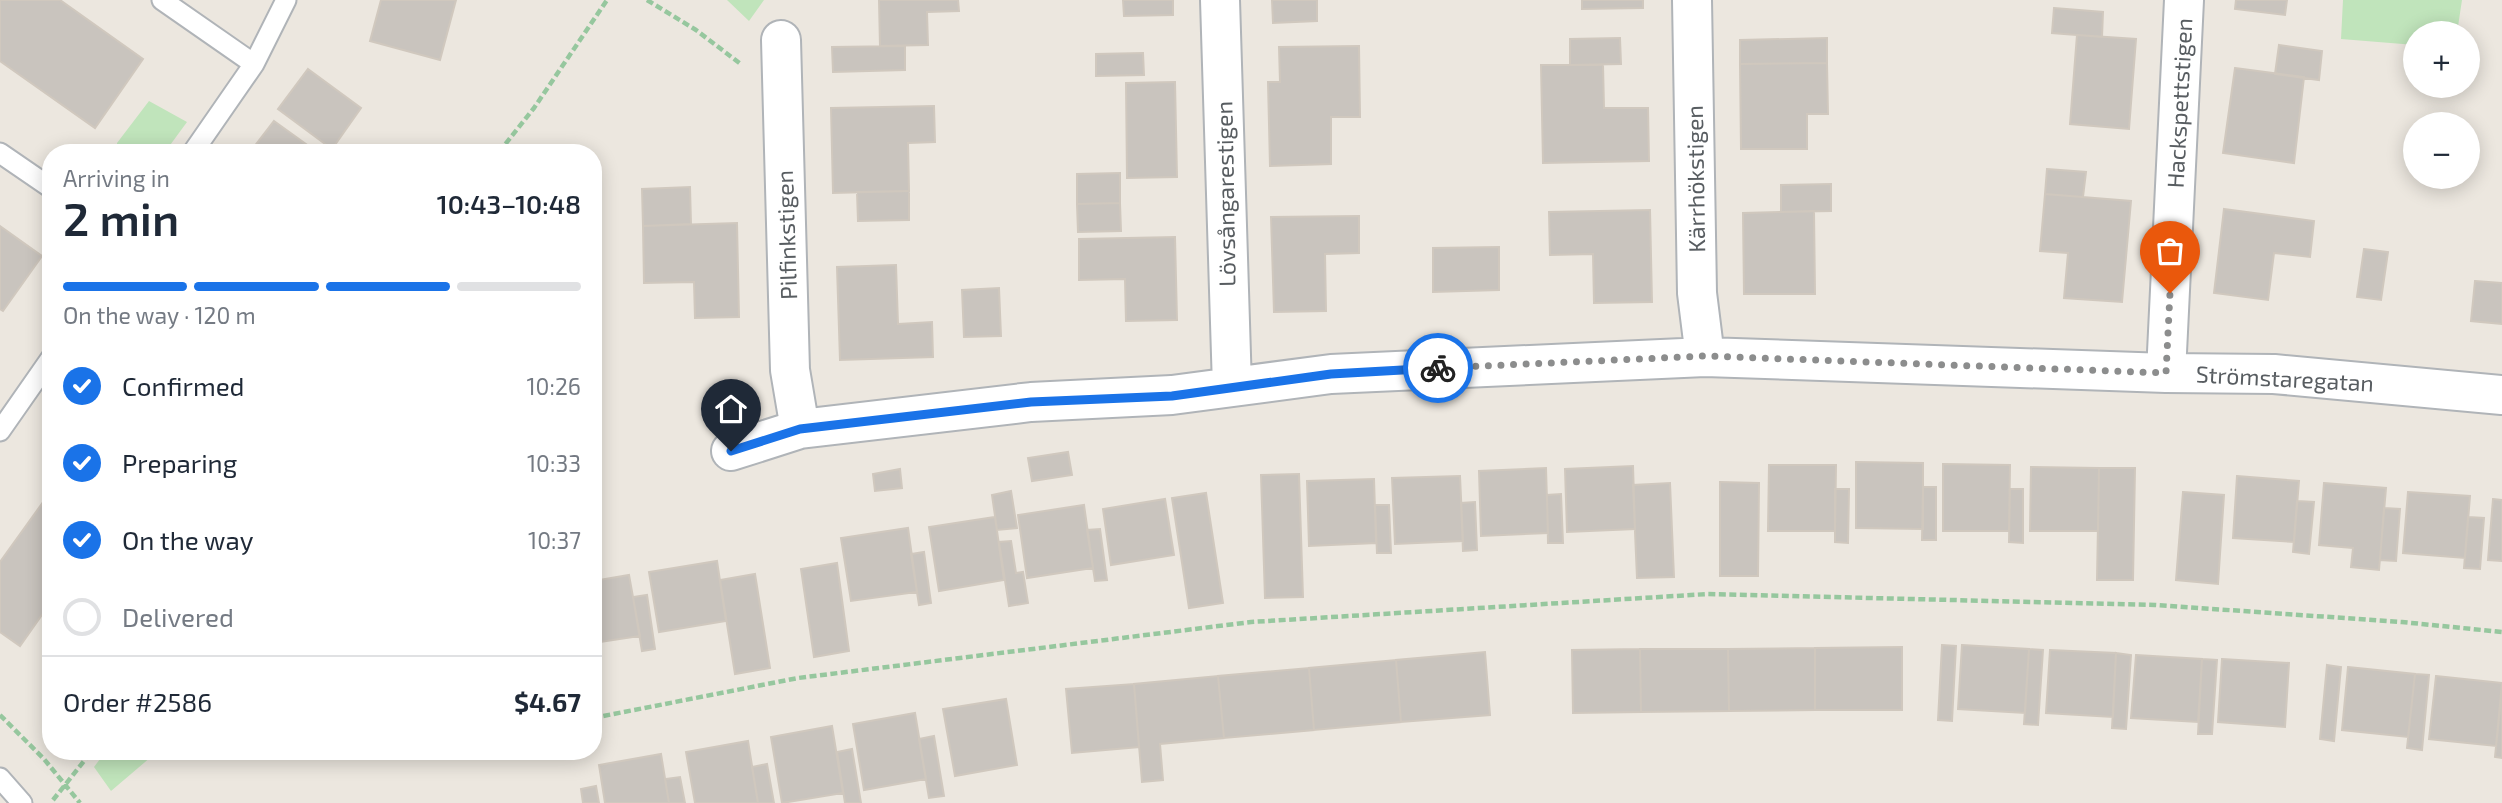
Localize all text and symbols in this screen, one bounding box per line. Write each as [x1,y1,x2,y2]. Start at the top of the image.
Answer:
street label: Hackspettstigen [2161,17,2197,189]
map controls [2403,21,2480,189]
button: + [2403,21,2480,98]
street label: Lövsångarestigen [1209,101,1241,287]
street label: Kärrhökstigen [1680,105,1710,253]
button: − [2403,112,2480,189]
text: Arriving in [63,164,170,192]
street label: Pilfinkstigen [770,170,802,300]
text: 10:43–10:48 [437,188,581,219]
text: 2 min [63,190,179,245]
pin [2140,221,2200,293]
icon: bag [2151,232,2189,270]
text: On the way · 120 m [63,301,256,329]
courier [1403,333,1473,403]
icon: bike [1419,349,1457,387]
street label: Strömstaregatan [2195,359,2375,397]
icon: check [63,367,101,405]
text: Confirmed [122,370,245,401]
text: 10:26 [526,372,581,400]
pin [701,379,761,451]
icon: home [712,390,750,428]
icon: check [63,444,101,482]
text: Preparing [122,447,237,478]
text: 10:33 [527,449,581,477]
icon: check [63,521,101,559]
text: On the way [122,524,253,555]
text: 10:37 [528,526,581,554]
text: Delivered [122,601,234,632]
text: Order #2586 [63,686,212,717]
text: $4.67 [514,686,581,717]

